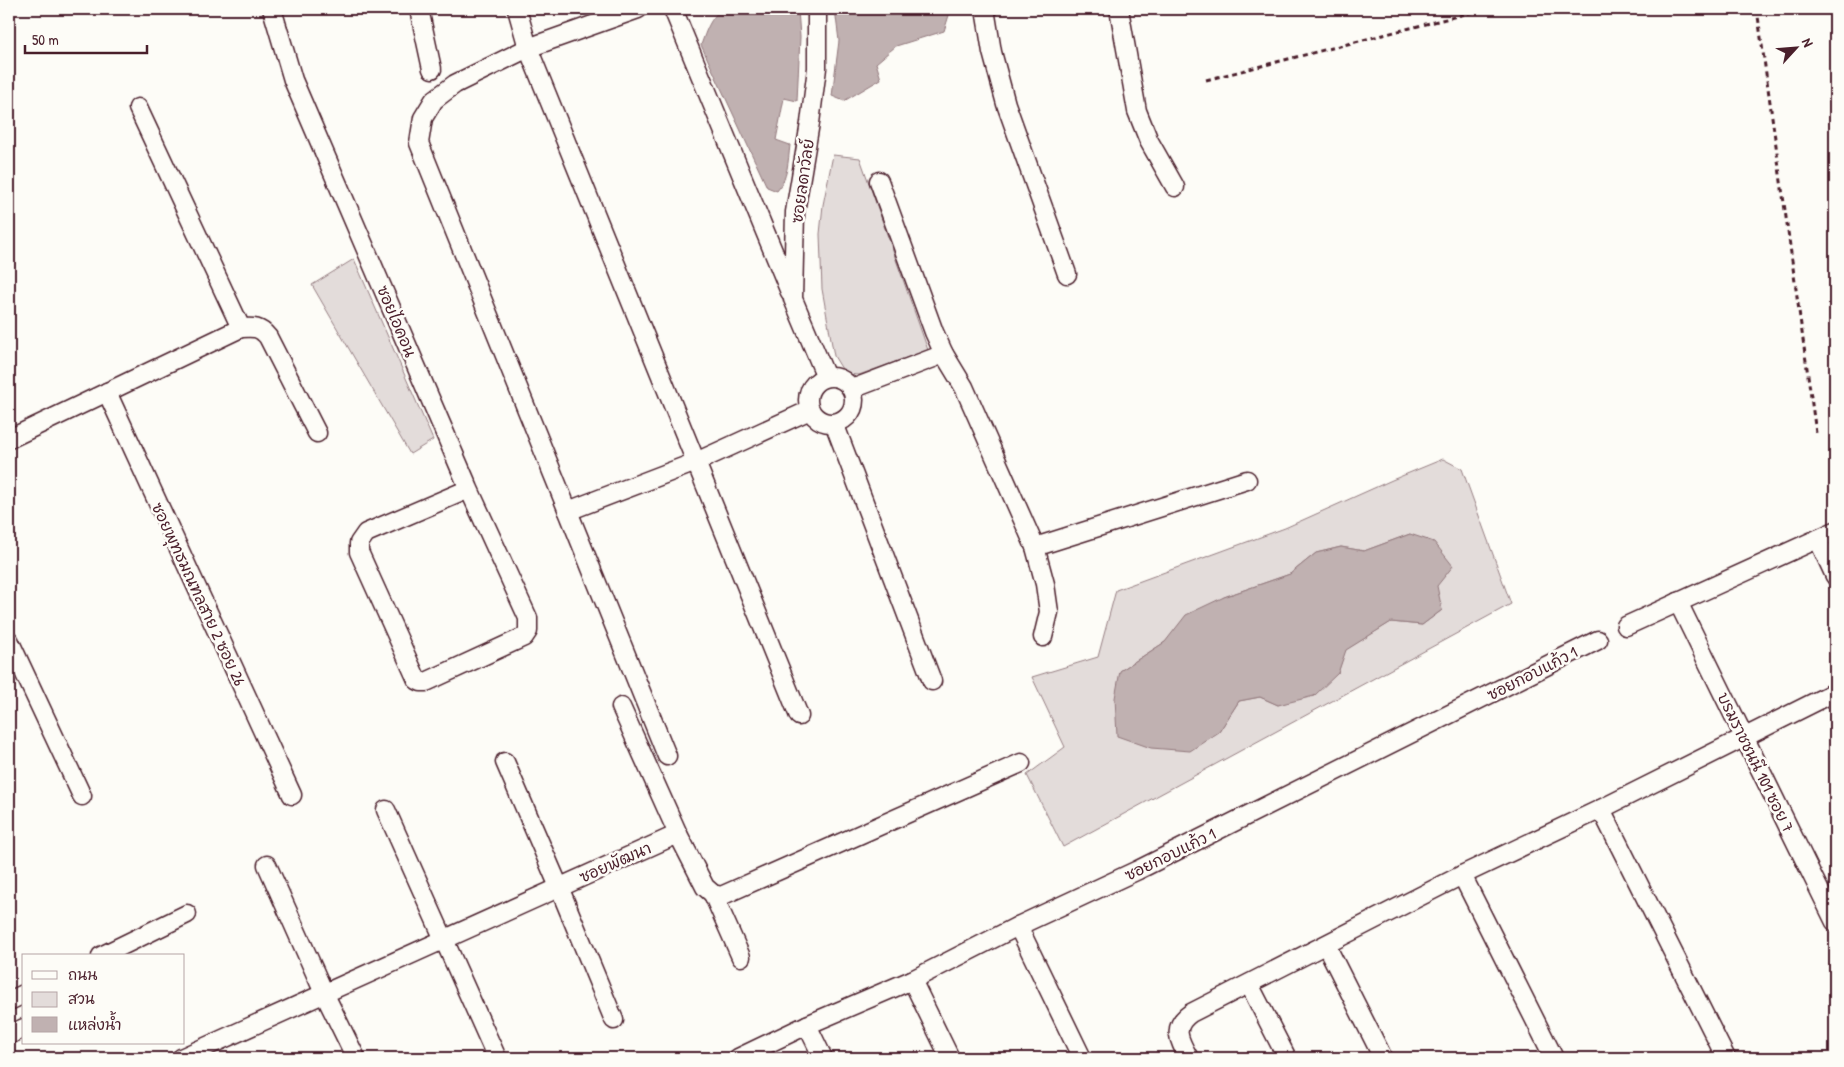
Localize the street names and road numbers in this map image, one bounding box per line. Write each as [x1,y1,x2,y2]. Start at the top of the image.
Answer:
street label: ซอยลดาวัลย์ [785,137,819,225]
street label: ซอยไอคอน [372,282,422,361]
street label: ซอยพุทธมณฑลสาย 2 ซอย 26 [145,499,251,690]
street label: ซอยกอบแก้ว 1 [1483,641,1581,705]
street label: บรมราชชนนี 101 ซอย 7 [1713,688,1799,836]
street label: ซอยกอบแก้ว 1 [1121,822,1219,886]
street label: ซอยพัฒนา [575,836,655,888]

